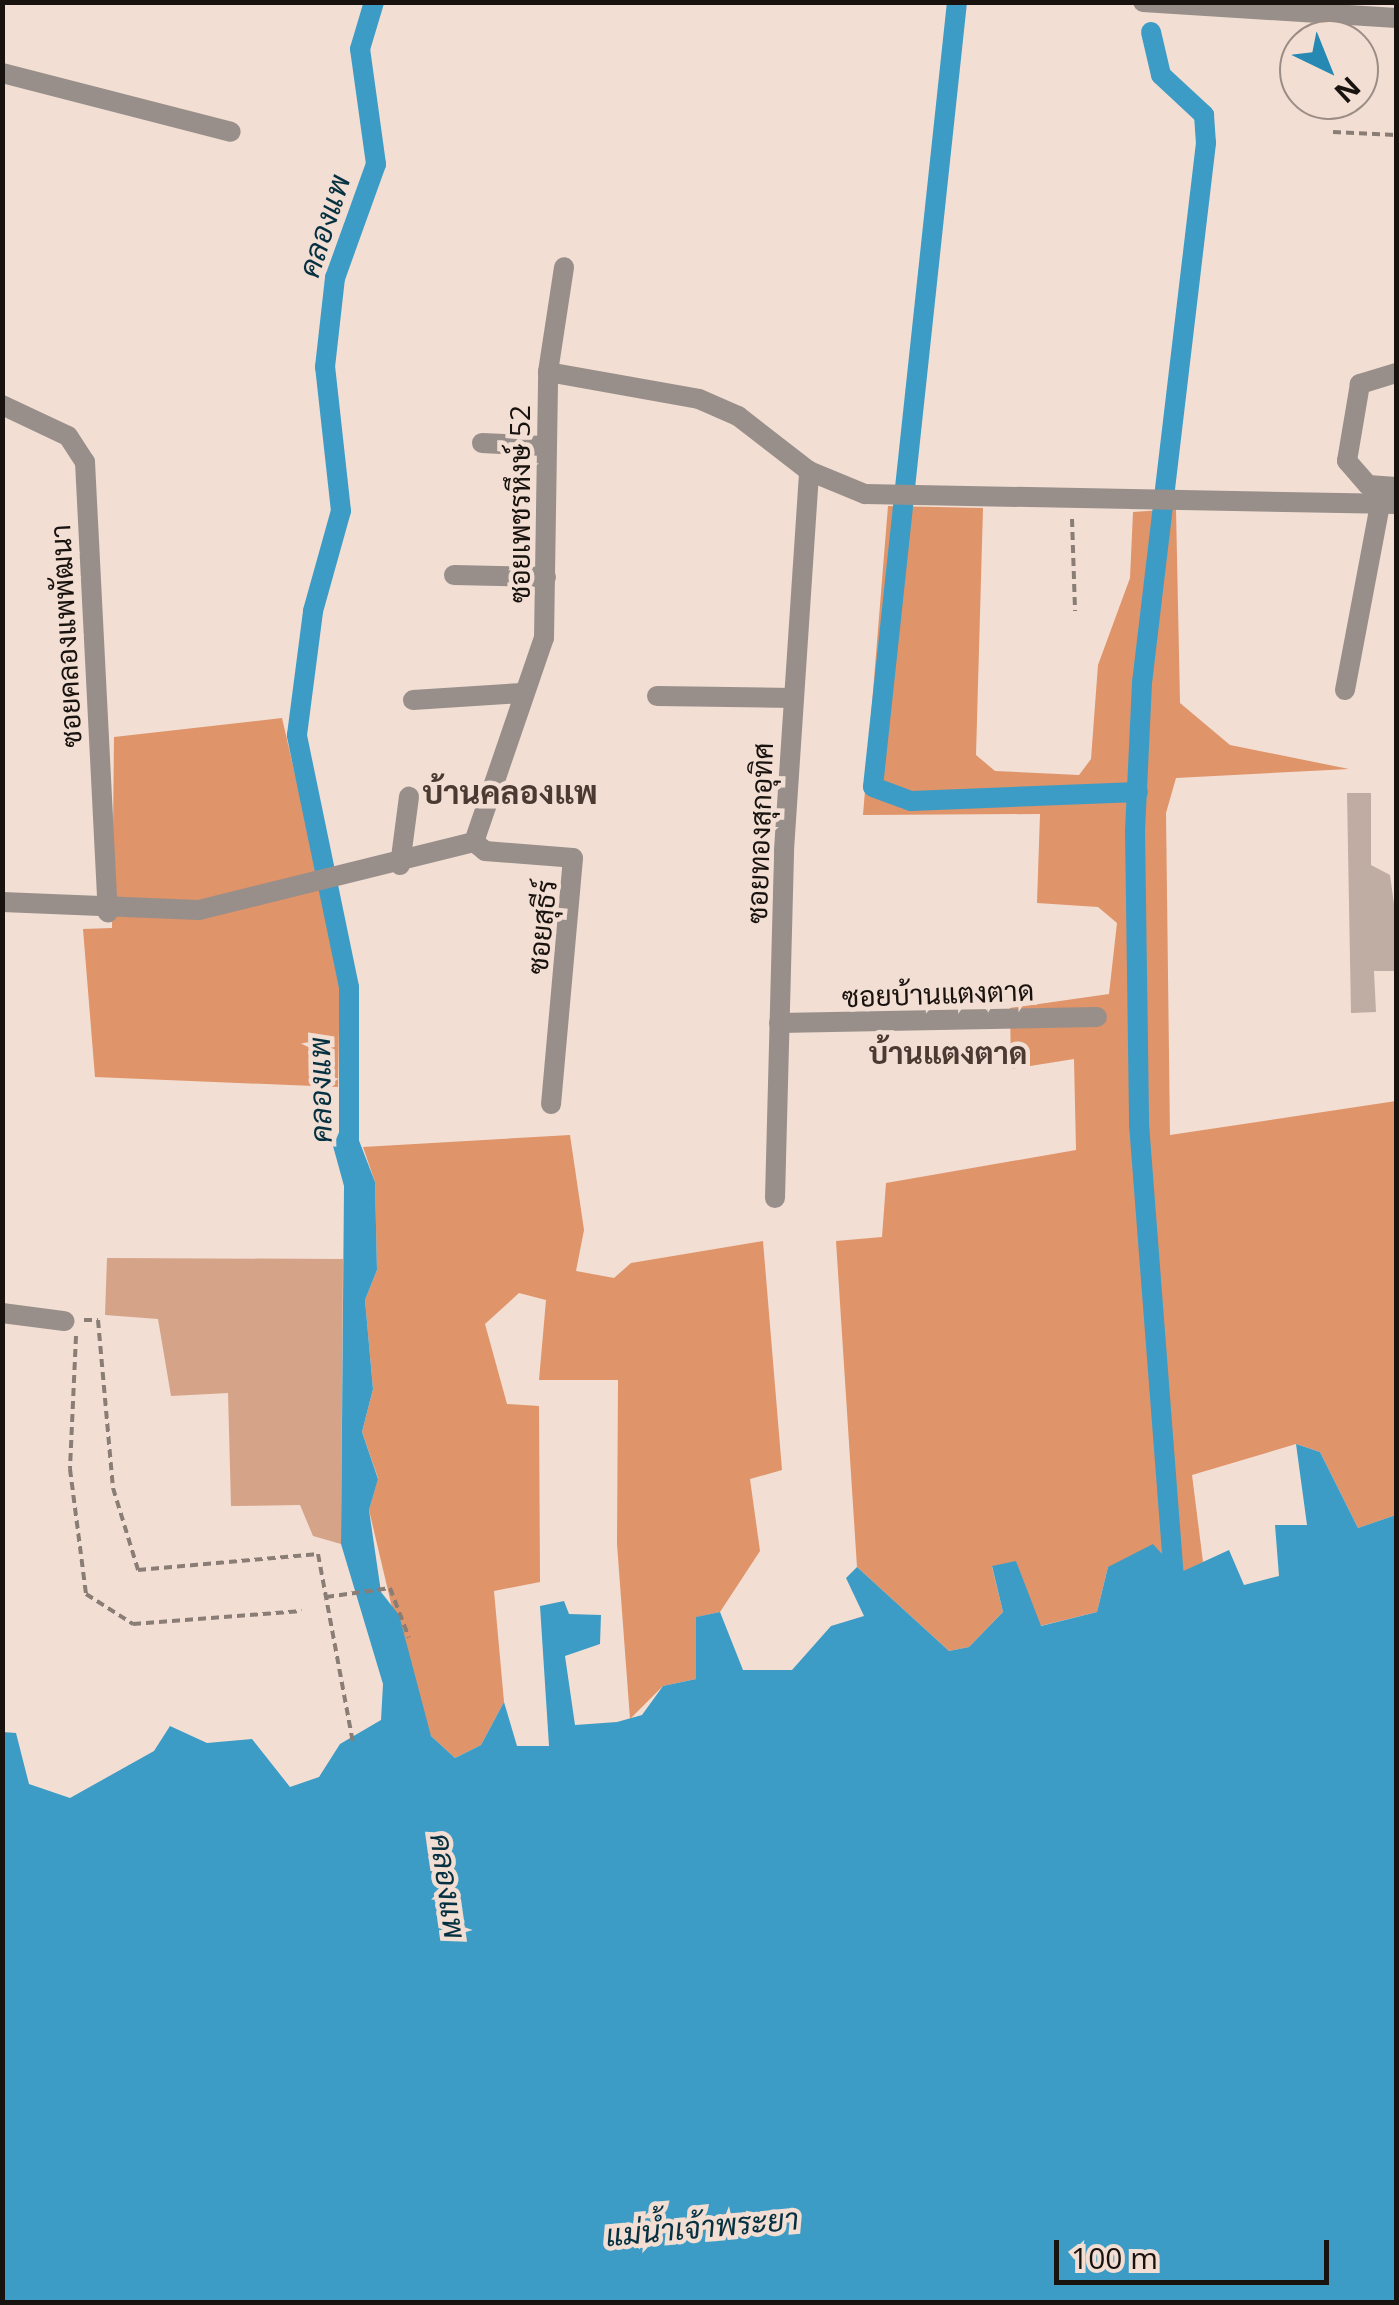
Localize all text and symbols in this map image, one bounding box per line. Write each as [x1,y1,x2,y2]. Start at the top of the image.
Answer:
north arrow [1279,20,1379,120]
text: N [1327,69,1369,112]
water label: คลองแพ [291,170,357,282]
street label: ซอยเพชรหึงษ์ 52 [502,405,536,603]
street label: ซอยคลองแพพัฒนา [42,524,88,748]
street label: ซอยทองสุกอุทิศ [739,742,779,924]
district label: บ้านคลองแพ [422,773,598,811]
street label: ซอยสุธีร์ [519,878,563,976]
street label: ซอยบ้านแตงตาด [841,973,1035,1013]
district label: บ้านแตงตาด [869,1035,1027,1071]
water label: คลองแพ [301,1037,339,1143]
water label: คลองแพ [423,1831,473,1941]
water label: แม่น้ำเจ้าพระยา [604,2201,800,2253]
scale bar [1059,2220,1334,2282]
text: 100 m [1071,2237,1158,2278]

